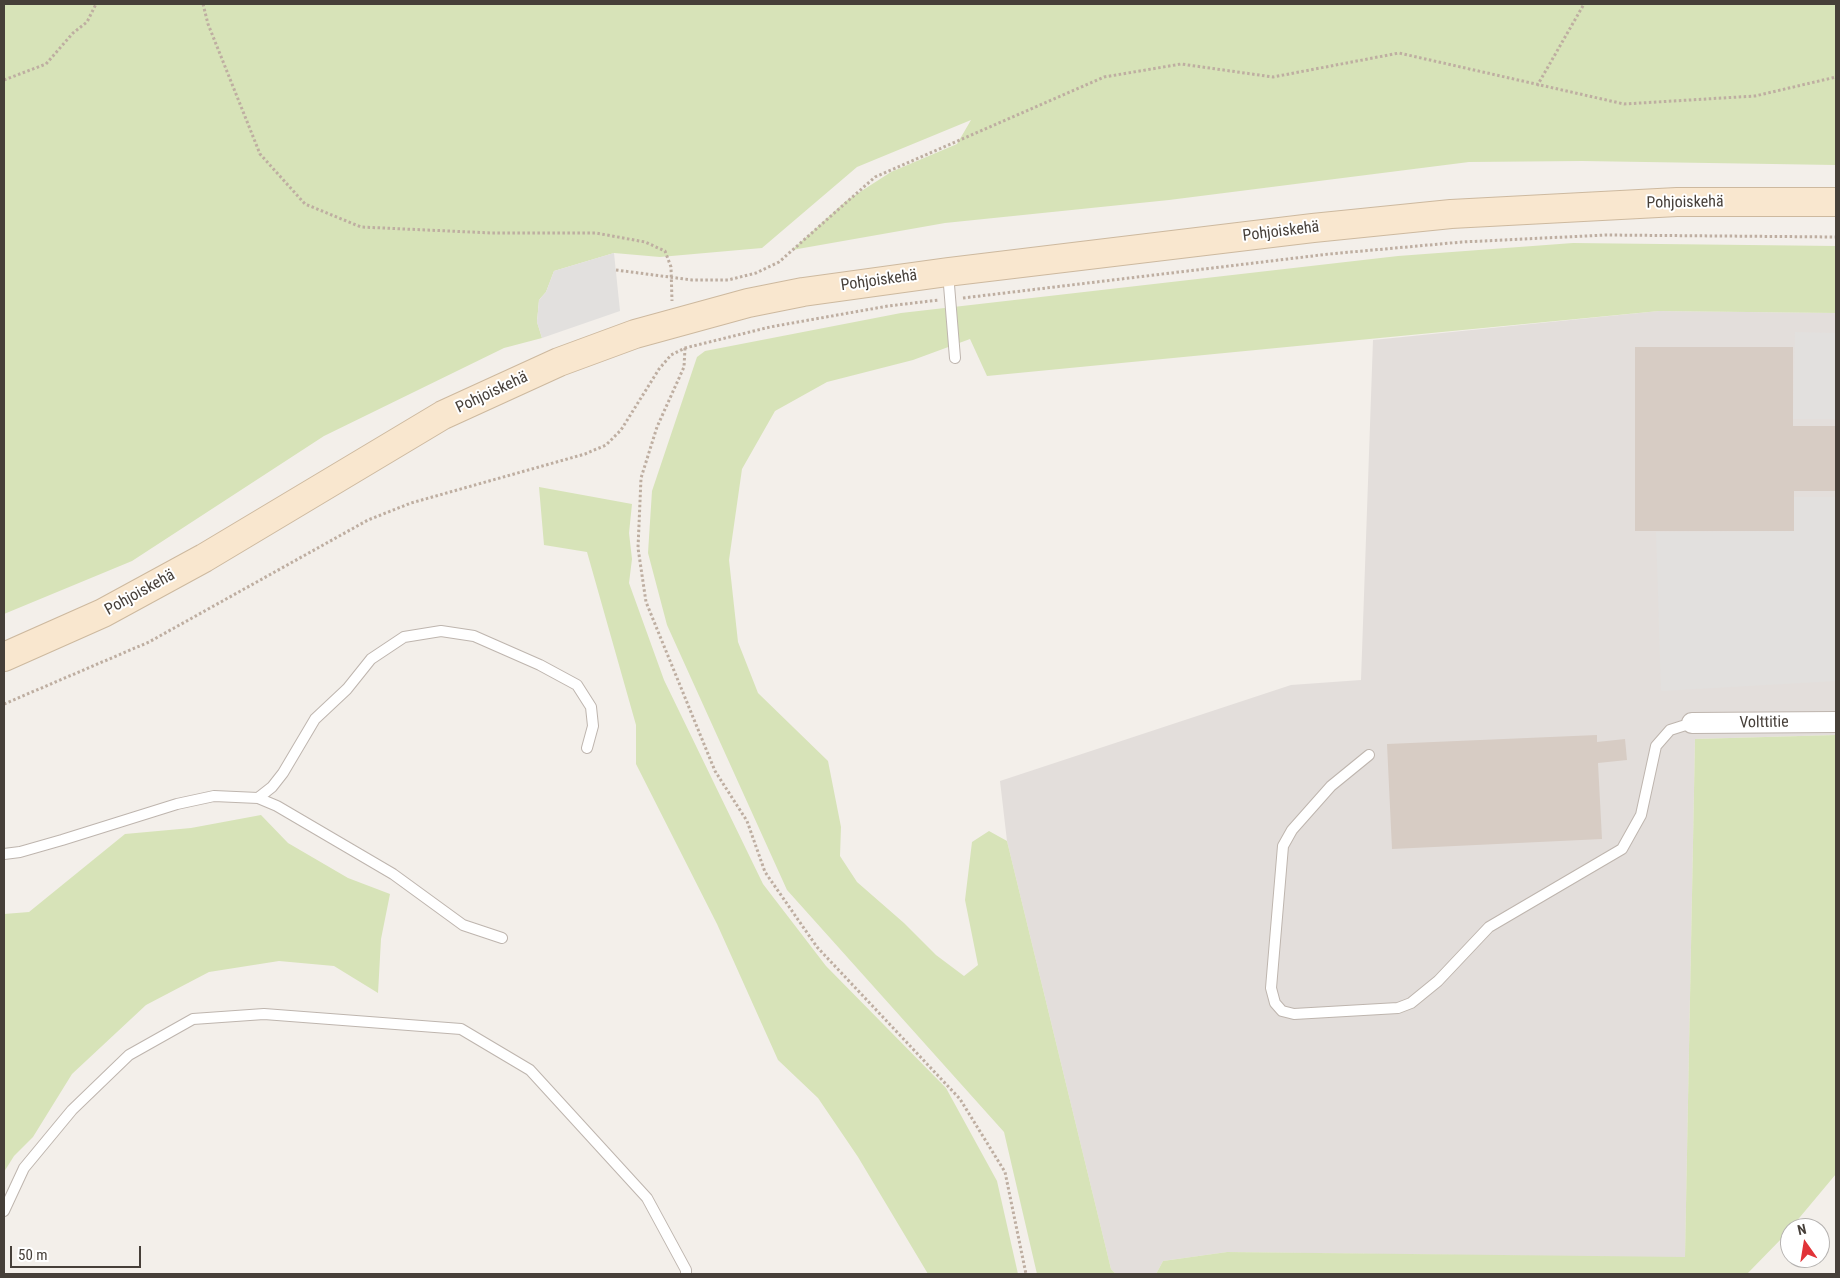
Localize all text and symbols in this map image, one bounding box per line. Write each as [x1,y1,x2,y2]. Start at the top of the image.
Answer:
street label: Pohjoiskehä [1646,193,1724,213]
street label: Pohjoiskehä [1242,218,1320,246]
street label: Pohjoiskehä [840,266,918,296]
street label: Pohjoiskehä [453,368,531,418]
street label: Pohjoiskehä [102,566,178,620]
street label: Volttitie [1739,713,1789,733]
north arrow [1780,1218,1830,1268]
text: N [1796,1221,1808,1238]
scale bar [12,1236,144,1268]
text: 50 m [18,1246,48,1264]

